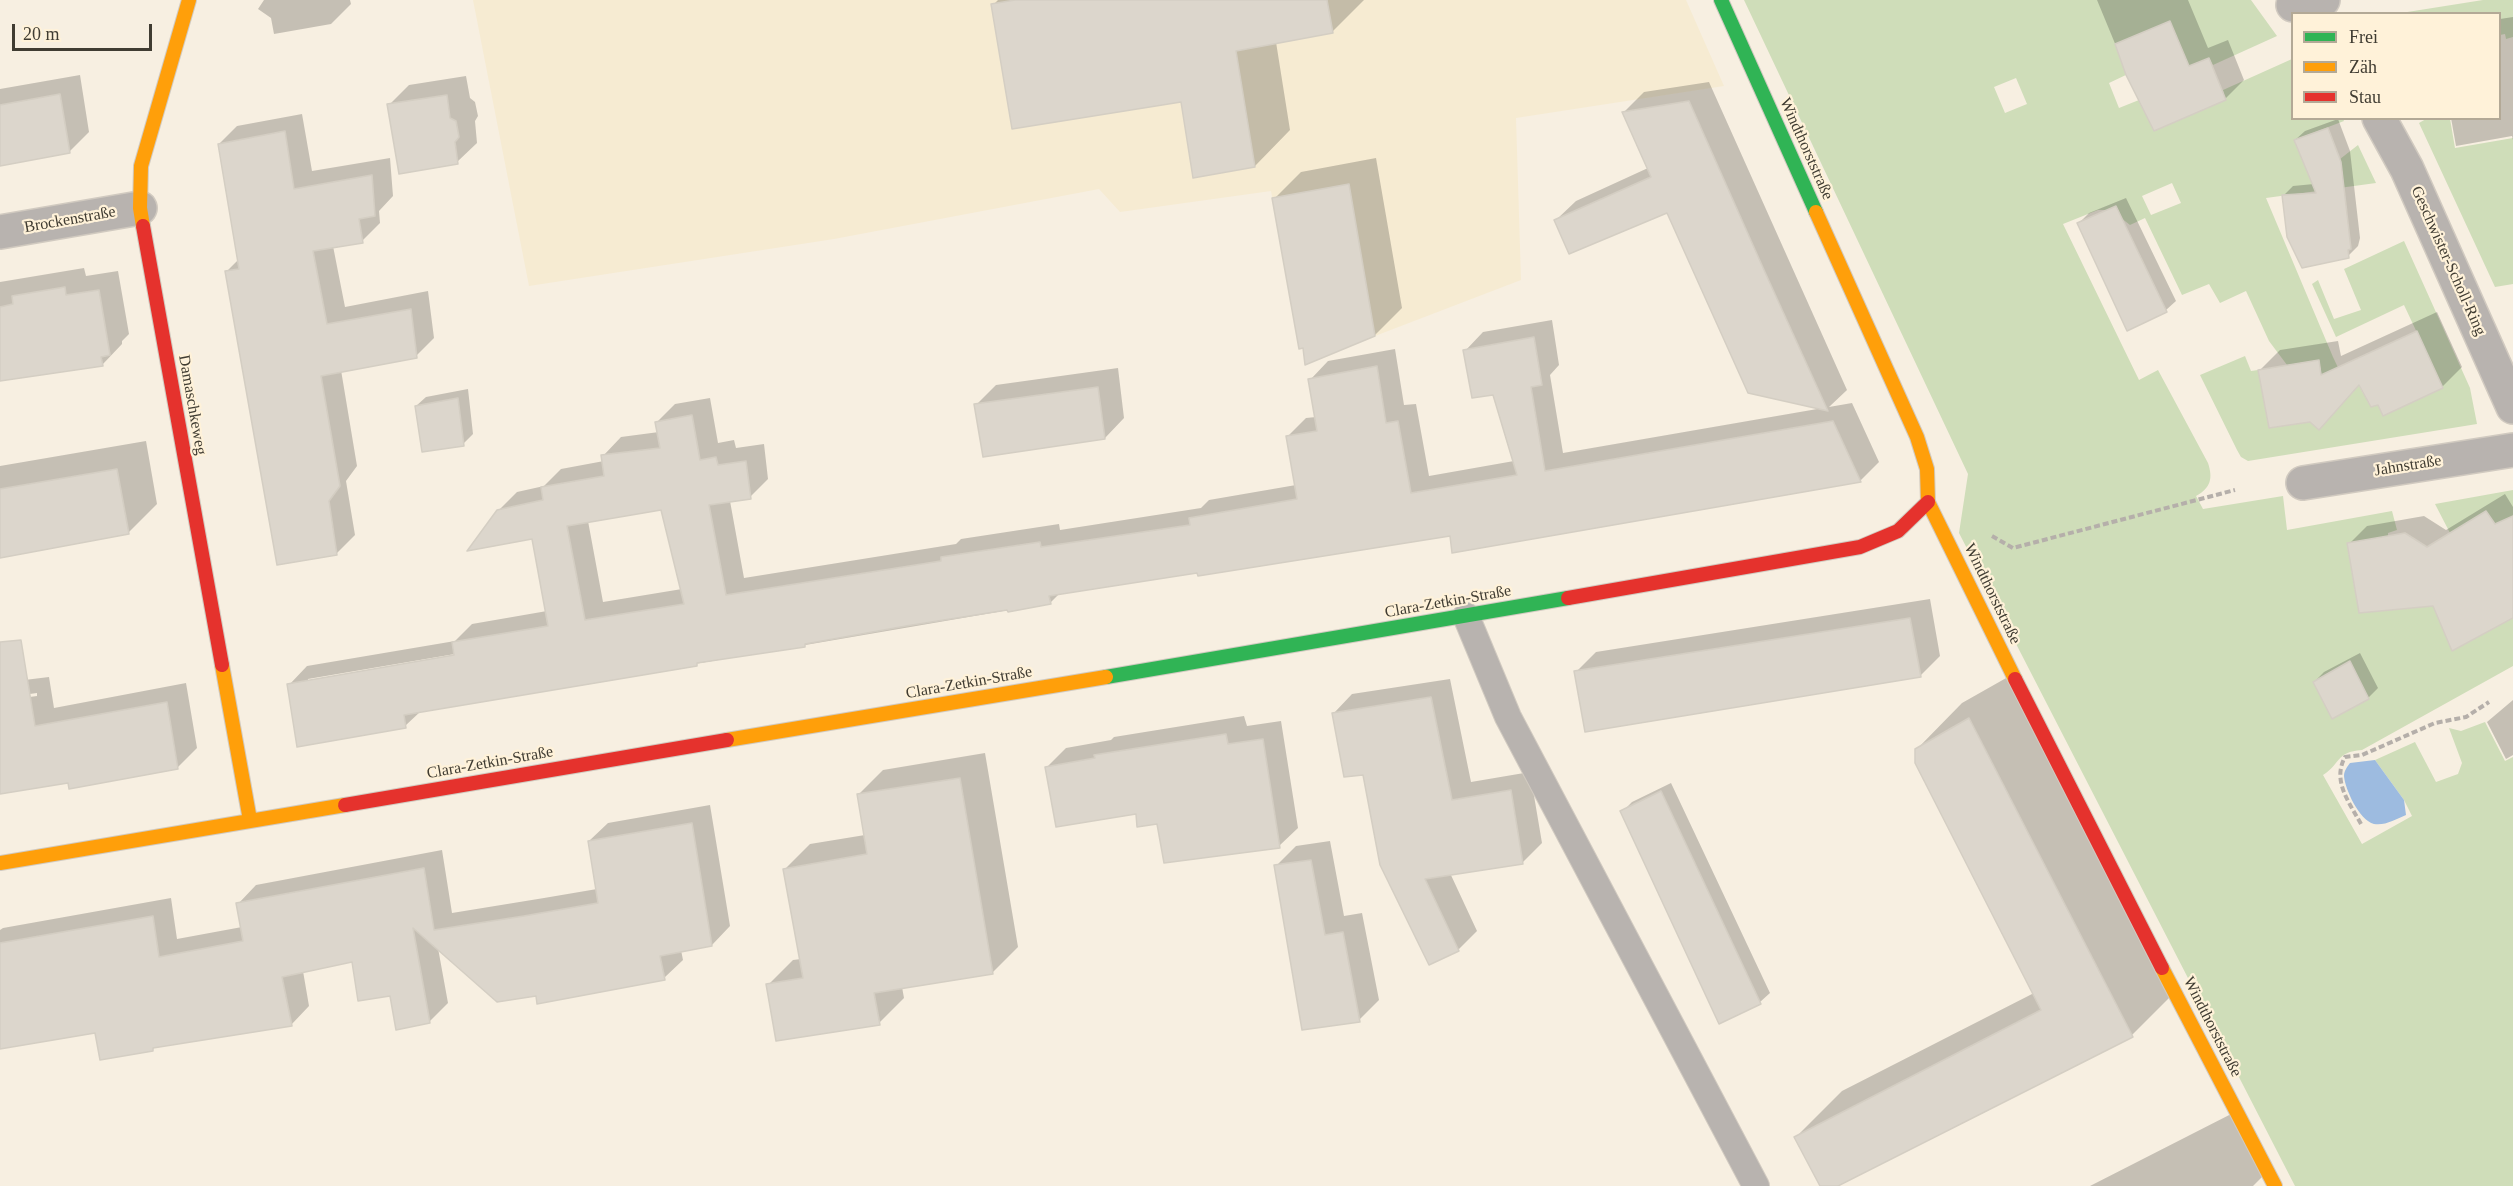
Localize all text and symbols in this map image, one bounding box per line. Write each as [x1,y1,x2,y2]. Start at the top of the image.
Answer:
scale bar [15,12,154,50]
legend [2291,12,2501,120]
text: 20 m [23,24,60,44]
text: Frei [2349,27,2378,47]
text: Zäh [2349,57,2377,77]
text: Stau [2349,87,2381,107]
street label: Windthorststraße [1775,95,1837,203]
street label: Geschwister-Scholl-Ring [2406,183,2490,339]
street label: Brockenstraße [23,203,117,237]
street label: Damaschkeweg [174,353,210,457]
street label: Jahnstraße [2373,451,2443,481]
street label: Windthorststraße [1959,541,2025,647]
street label: Clara-Zetkin-Straße [1383,581,1513,623]
street label: Clara-Zetkin-Straße [904,662,1034,704]
street label: Clara-Zetkin-Straße [425,742,555,784]
street label: Windthorststraße [2179,974,2245,1080]

